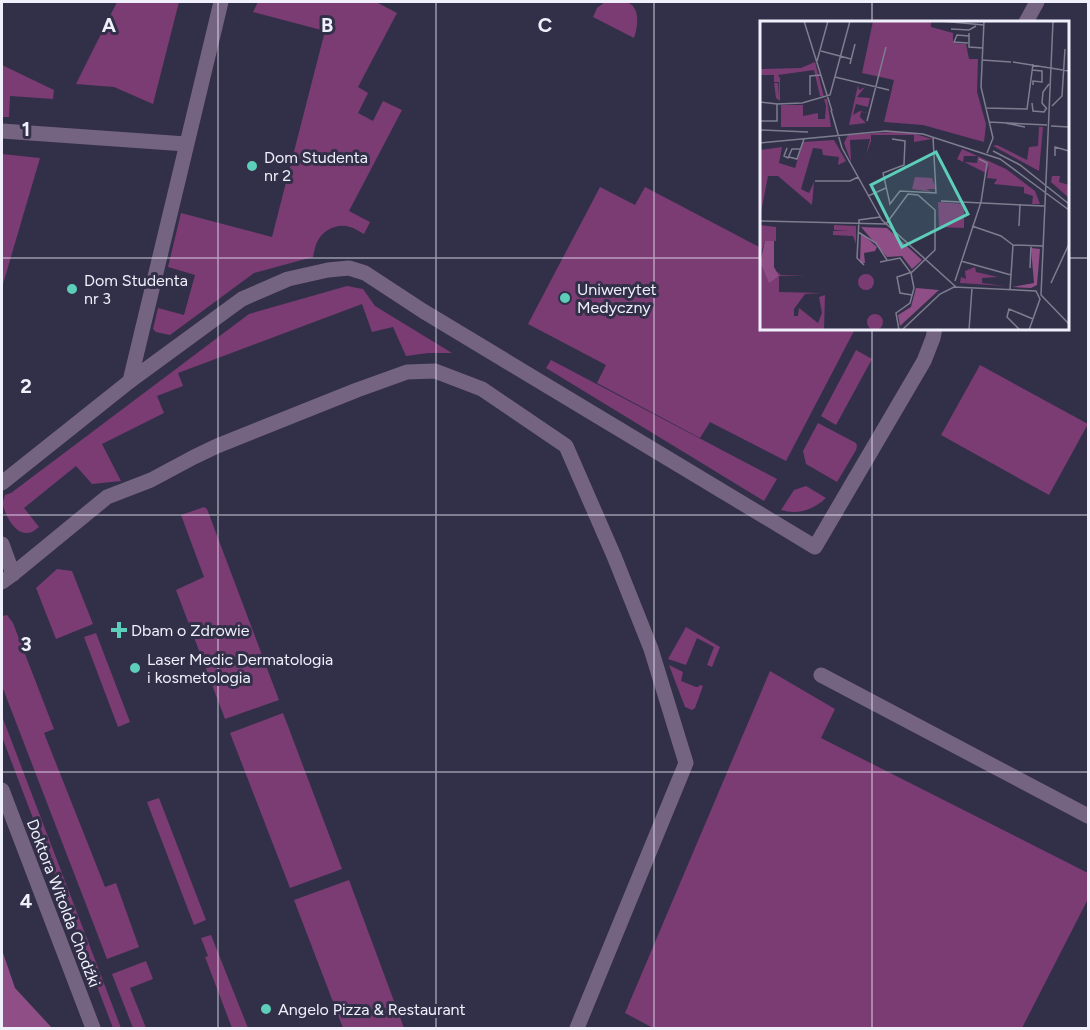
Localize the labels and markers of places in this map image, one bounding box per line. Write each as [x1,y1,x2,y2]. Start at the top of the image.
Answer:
place label: Dom Studenta nr 2 [264,148,368,185]
marker: Dom Studenta nr 2 [245,159,259,173]
place label: Dom Studenta nr 3 [84,271,188,308]
place label: Uniwerytet Medyczny [577,280,657,317]
marker: Dom Studenta nr 3 [65,282,79,296]
marker: Uniwerytet Medyczny [558,291,572,305]
place label: Dbam o Zdrowie [131,621,250,640]
marker: Dbam o Zdrowie [112,623,126,637]
place label: Laser Medic Dermatologia i kosmetologia [147,650,333,687]
marker: Laser Medic Dermatologia i kosmetologia [128,661,142,675]
place label: Angelo Pizza & Restaurant [278,1000,466,1019]
marker: Angelo Pizza & Restaurant [259,1002,273,1016]

